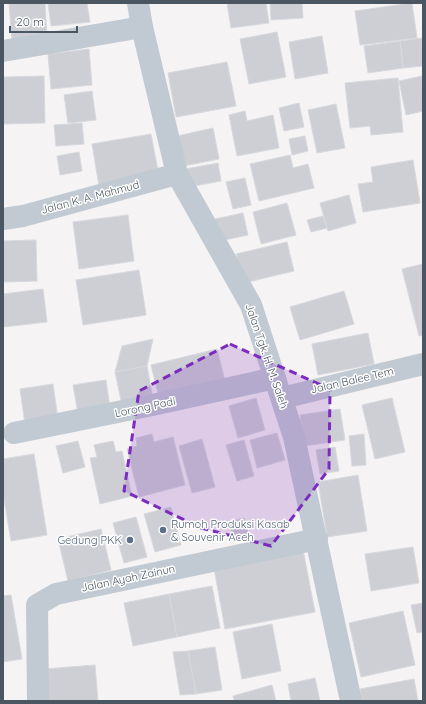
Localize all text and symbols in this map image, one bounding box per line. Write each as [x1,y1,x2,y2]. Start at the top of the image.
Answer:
scale bar [10,8,77,34]
text: 20 m [16,14,44,29]
street label: Jalan K. A. Mahmud [39,177,141,217]
street label: Jalan Tgk. H. M. Saleh [242,302,292,410]
street label: Jalan Balee Tem [309,364,395,396]
street label: Lorong Padi [113,394,177,420]
place label: Rumoh Produksi Kasab & Souvenir Aceh [171,517,290,544]
marker: Rumoh Produksi Kasab & Souvenir Aceh [158,525,168,535]
place label: Gedung PKK [57,533,122,547]
marker: Gedung PKK [125,535,135,545]
street label: Jalan Ayah Zainun [80,561,176,595]

